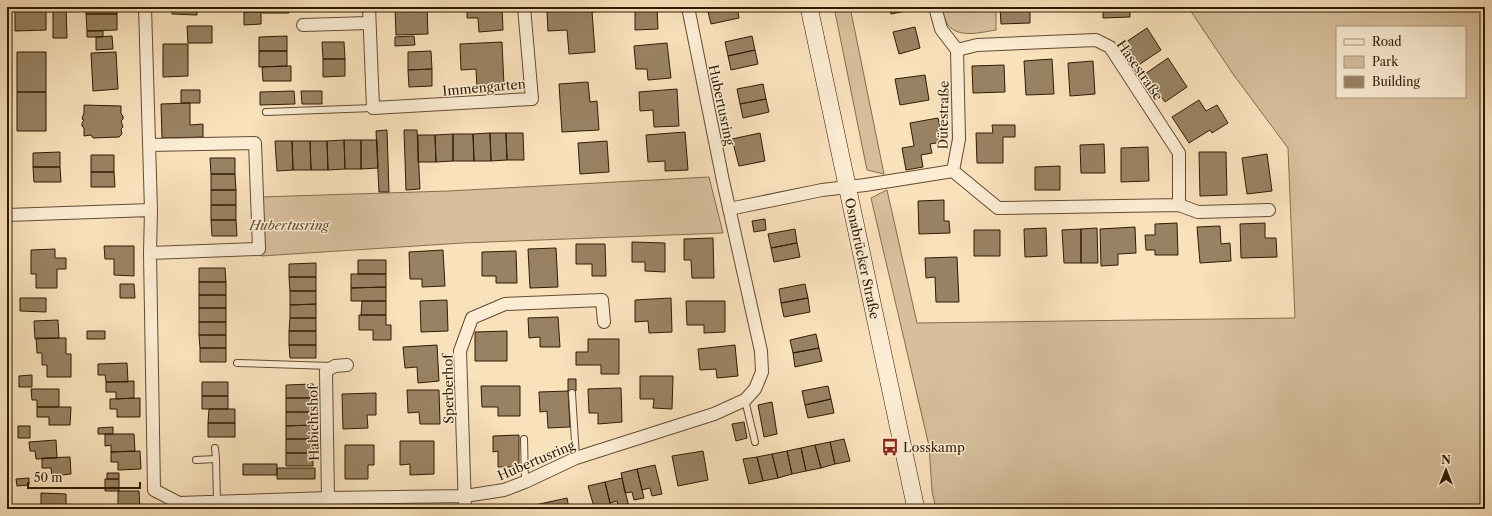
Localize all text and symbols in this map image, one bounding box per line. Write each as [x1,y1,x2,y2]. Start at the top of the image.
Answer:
legend [1336,26,1466,98]
text: Road [1372,34,1402,49]
street label: Hasestraße [1113,37,1167,103]
text: Park [1372,54,1399,69]
street label: Hubertusring [706,63,738,147]
text: Building [1372,74,1420,89]
street label: Immengarten [442,75,526,99]
street label: Dütestraße [934,80,952,150]
street label: Osnabrücker Straße [842,196,883,320]
park label: Hubertusring [248,217,330,233]
street label: Sperberhof [439,353,457,424]
street label: Habichtshof [304,384,322,461]
street label: Hubertusring [495,437,577,483]
bus stop icon: Losskamp [880,437,900,457]
place label: Losskamp [903,439,965,455]
north arrow [1426,450,1466,490]
text: N [1441,453,1451,467]
scale bar [28,464,140,490]
text: 50 m [34,470,63,485]

